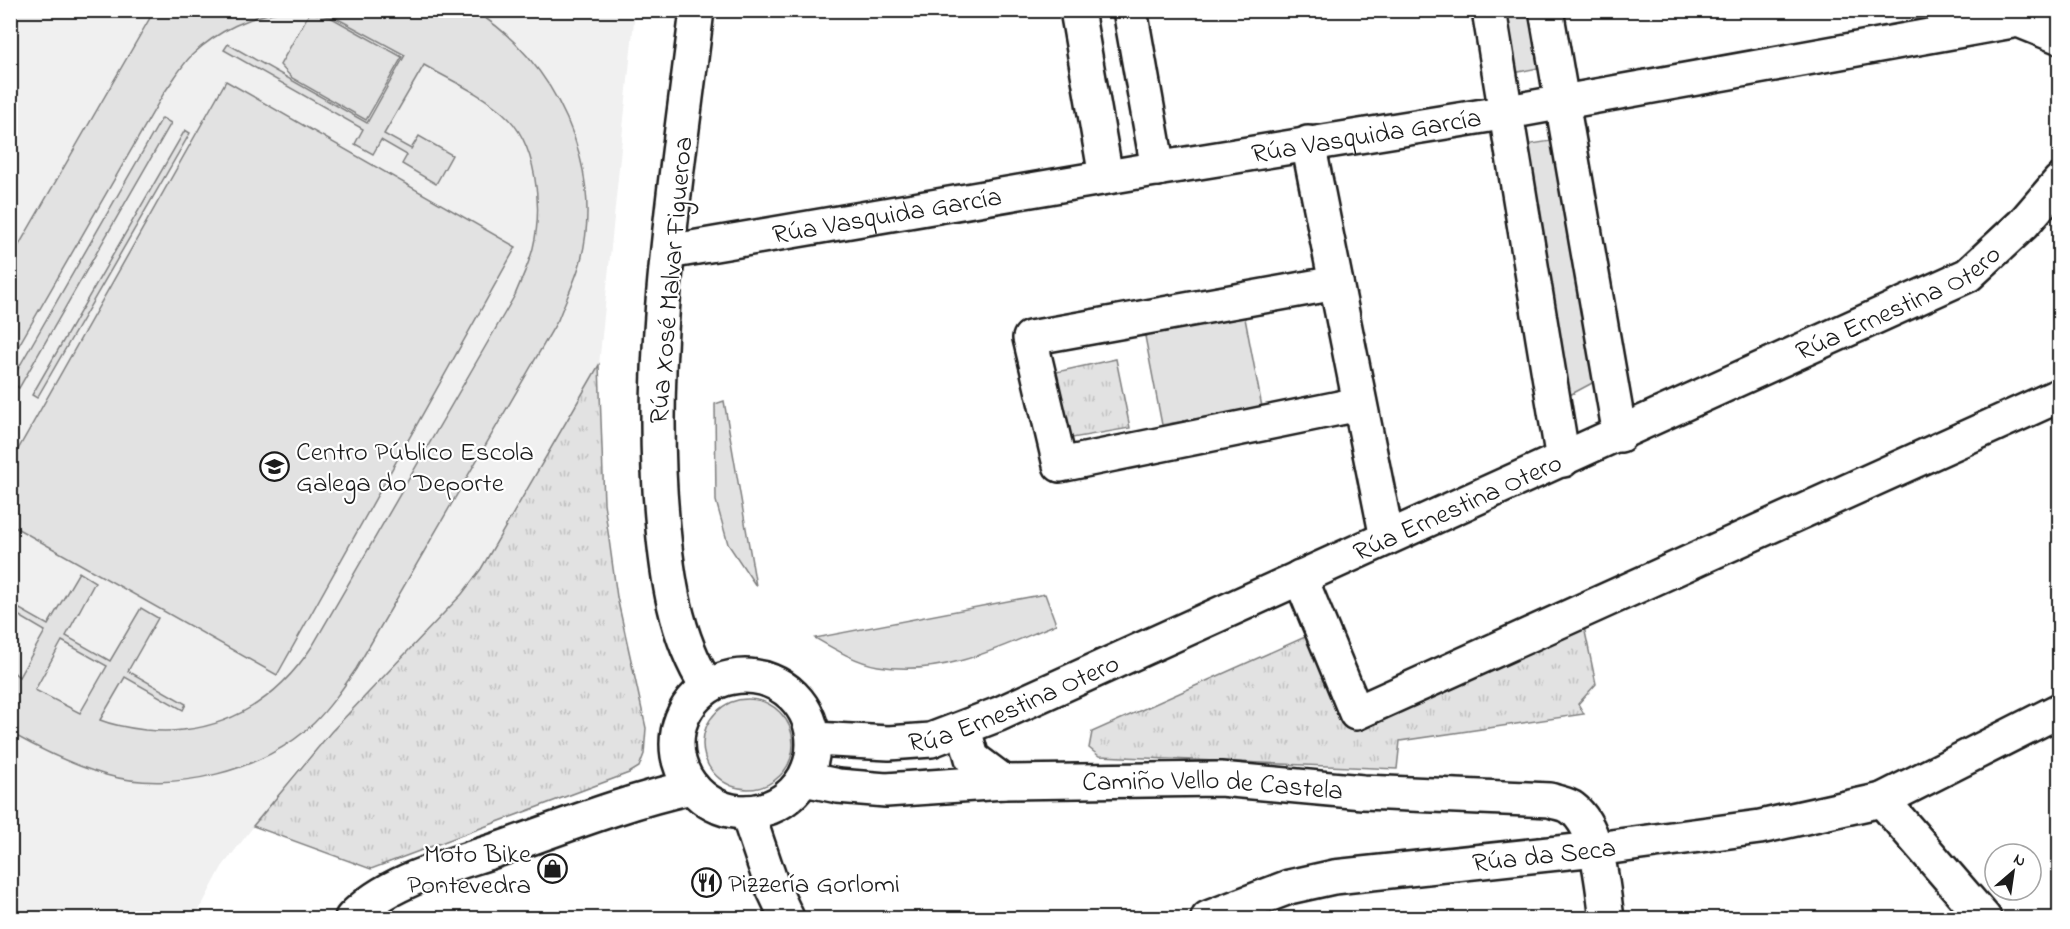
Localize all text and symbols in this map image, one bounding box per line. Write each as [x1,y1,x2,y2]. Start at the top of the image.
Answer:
street label: Rúa Vasquida García [1249,100,1484,175]
street label: Rúa Xosé Malvar Figueroa [640,135,704,426]
street label: Rúa Vasquida García [770,178,1005,256]
street label: Rúa Ernestina Otero [1790,237,2011,372]
place label: Centro Público Escola Galega do Deporte [296,434,534,504]
street label: Rúa Ernestina Otero [1347,444,1569,573]
school or university icon: Centro Público Escola Galega do Deporte [259,451,291,483]
street label: Rúa Ernestina Otero [907,645,1126,764]
street label: Camiño Vello de Castela [1082,762,1345,812]
street label: Rúa da Seca [1470,830,1619,884]
place label: Moto Bike Pontevedra [407,836,532,906]
north arrow [1983,842,2043,902]
text: N [2009,848,2030,874]
shop icon: Moto Bike Pontevedra [536,853,568,885]
place label: Pizzería Gorlomi [728,866,900,905]
restaurant icon: Pizzería Gorlomi [691,867,723,899]

